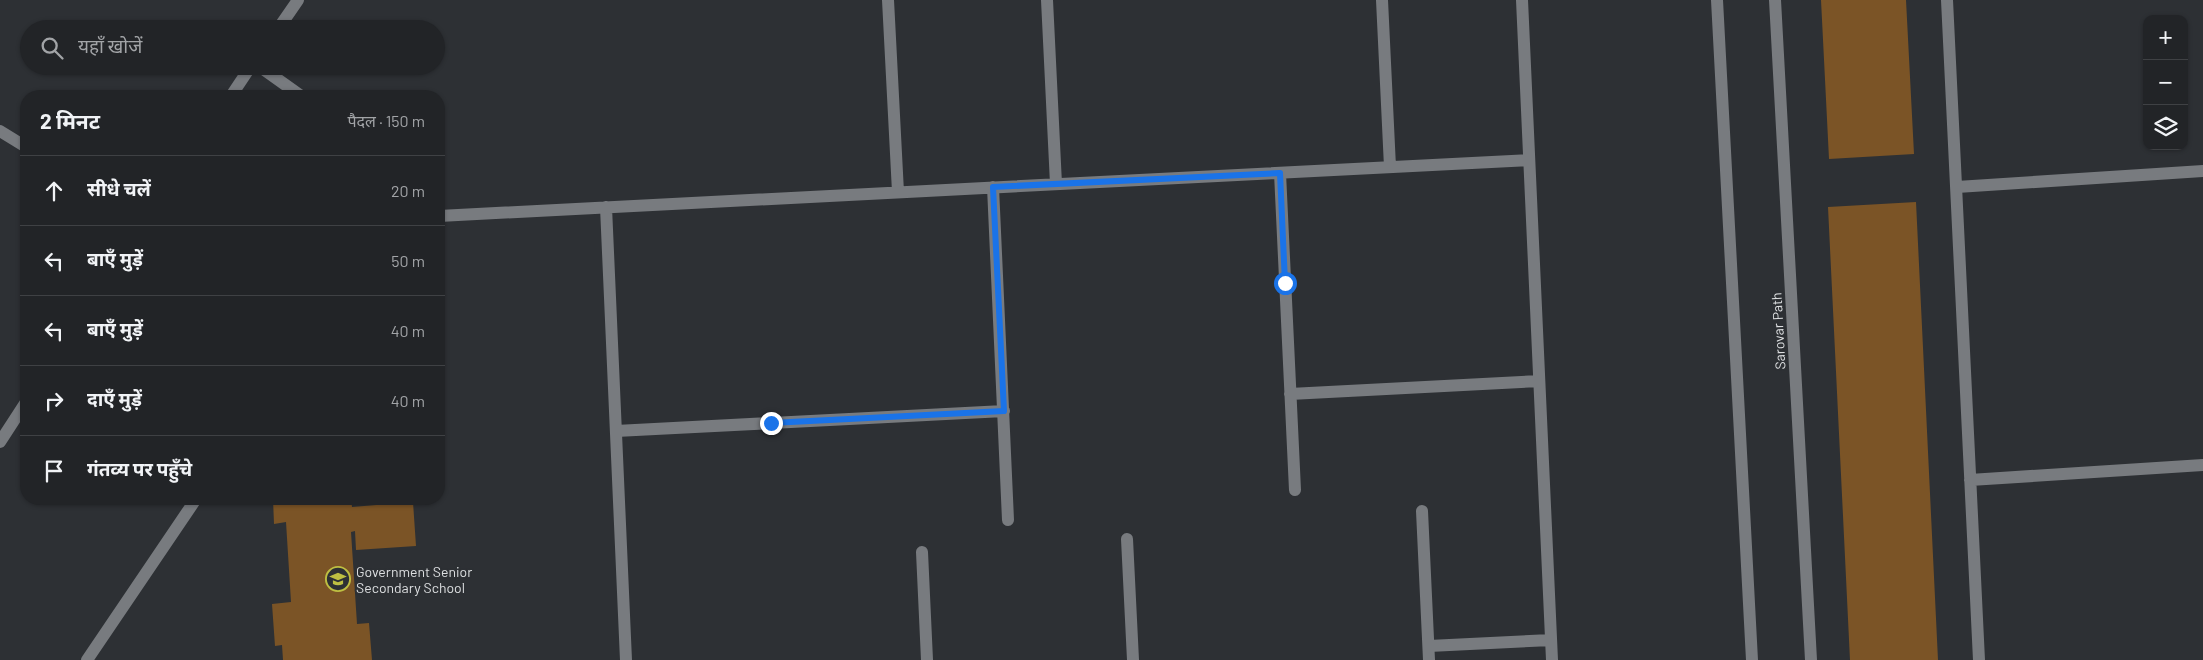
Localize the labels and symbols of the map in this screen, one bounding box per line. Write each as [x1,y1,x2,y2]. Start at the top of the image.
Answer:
route start [1274,272,1297,295]
street label: Sarovar Path [1767,292,1789,370]
route end [760,412,783,435]
place label: Government Senior Secondary School [356,563,472,596]
school or university icon: Government Senior Secondary School [325,566,351,592]

